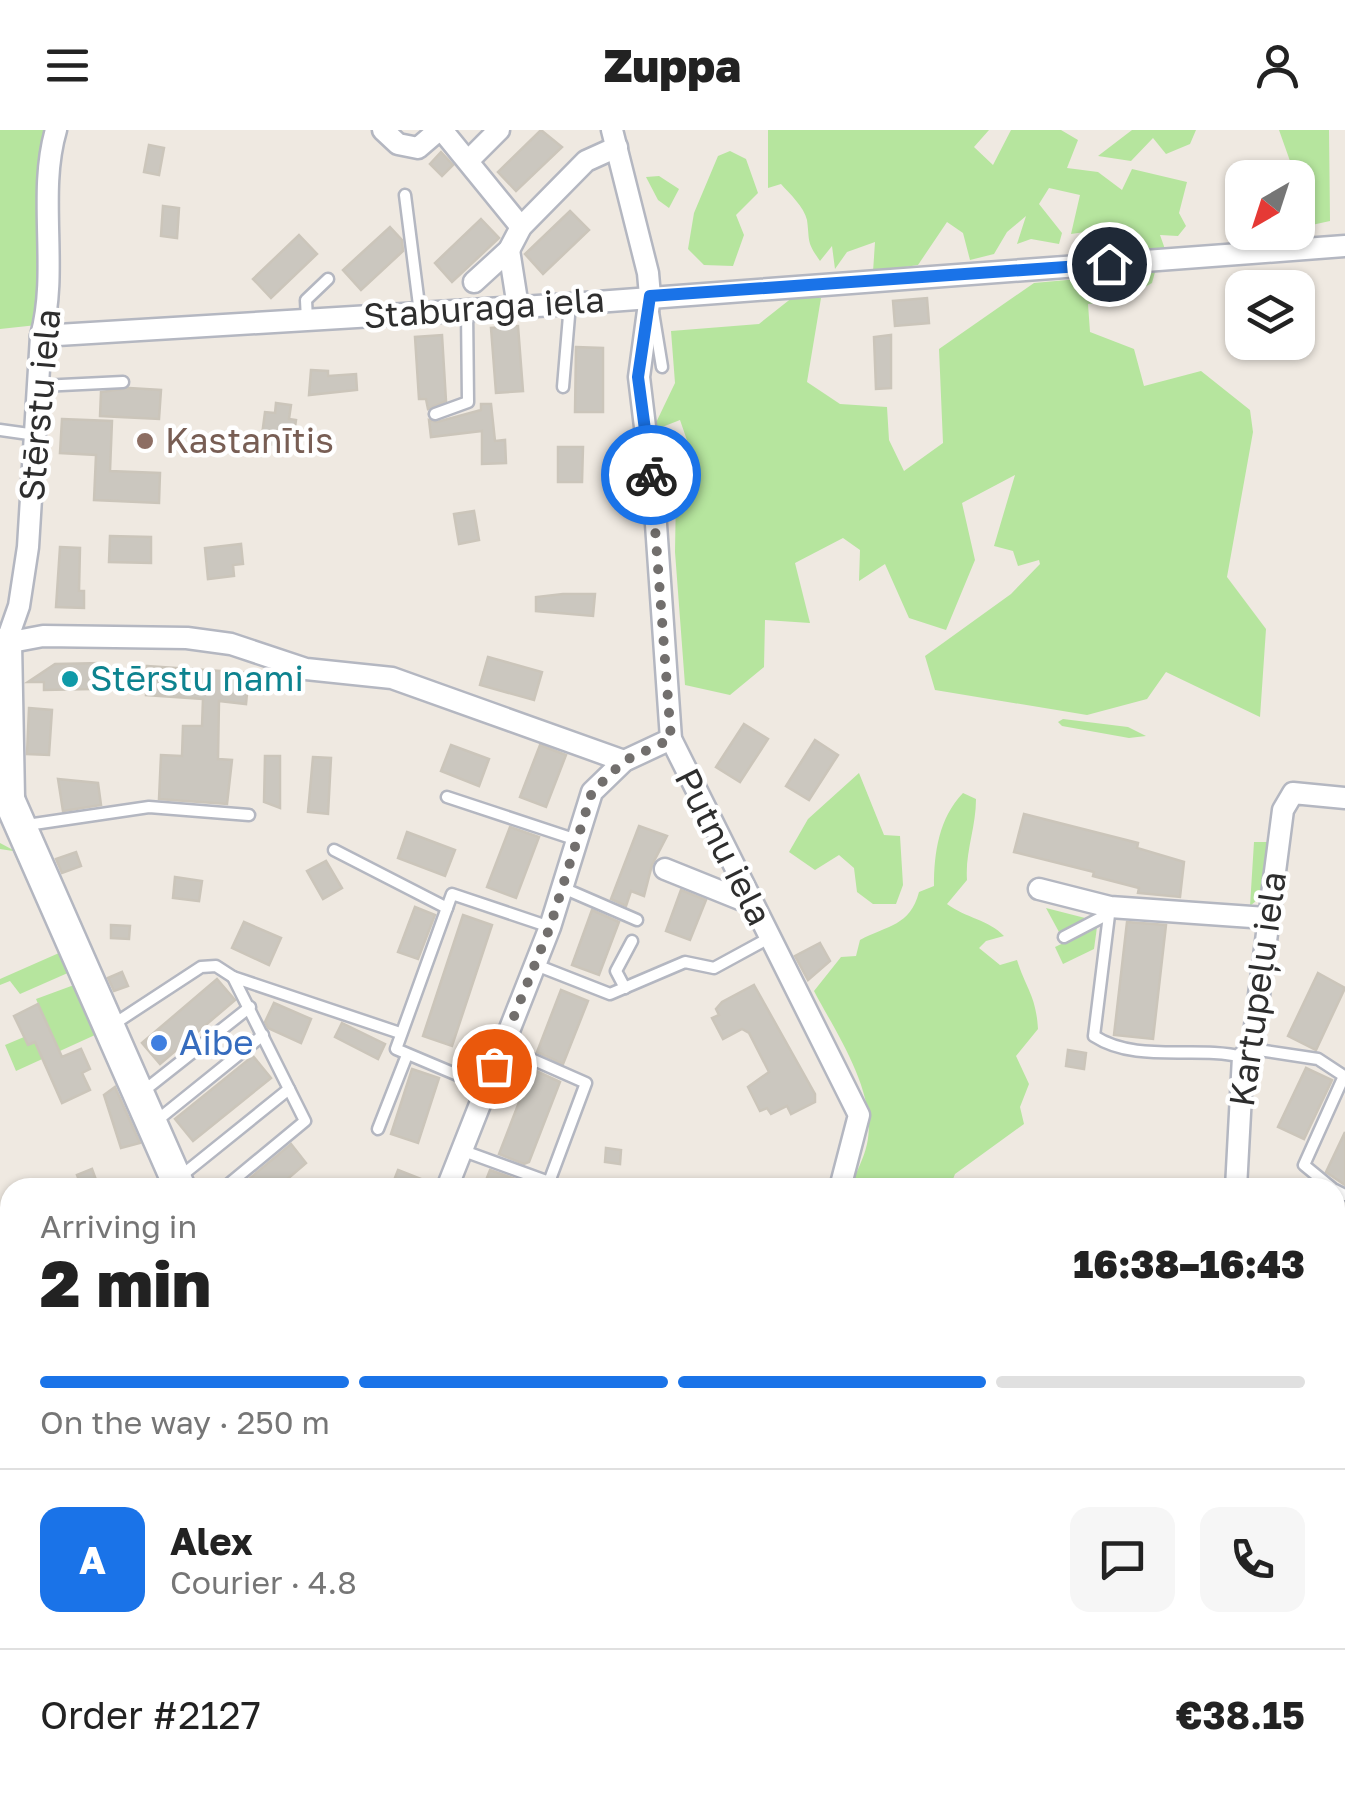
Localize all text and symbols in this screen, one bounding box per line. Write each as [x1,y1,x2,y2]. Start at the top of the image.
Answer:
icon: menu [40,38,95,93]
text: Zuppa [604,38,741,92]
icon: person [1250,38,1305,93]
north arrow [1225,160,1315,250]
map controls [1225,160,1315,360]
pin [1067,222,1152,307]
icon: home [1082,237,1137,292]
button: layers [1225,270,1315,360]
street label: Staburaga iela [362,278,606,336]
street label: Stērstu iela [10,307,68,503]
place label: Kastanītis [165,419,334,461]
courier [601,425,701,525]
marker: Kastanītis [134,430,156,452]
icon: bike [624,448,679,503]
place label: Stērstu nami [90,657,304,699]
marker: Stērstu nami [59,668,81,690]
street label: Putnu iela [667,761,781,932]
street label: Kartupeļu iela [1220,869,1294,1109]
place label: Aibe [179,1021,254,1063]
pin [452,1024,537,1109]
marker: Aibe [148,1032,170,1054]
icon: bag [467,1039,522,1094]
text: Arriving in [40,1207,197,1245]
text: 16:38–16:43 [1073,1241,1305,1286]
text: 2 min [40,1243,211,1321]
text: On the way · 250 m [40,1403,330,1441]
button: chat [1070,1507,1175,1612]
button: phone [1200,1507,1305,1612]
text: Alex [170,1518,253,1563]
text: A [79,1537,106,1582]
text: Courier · 4.8 [170,1563,357,1601]
text: Order #2127 [40,1692,261,1737]
text: €38.15 [1176,1692,1305,1737]

